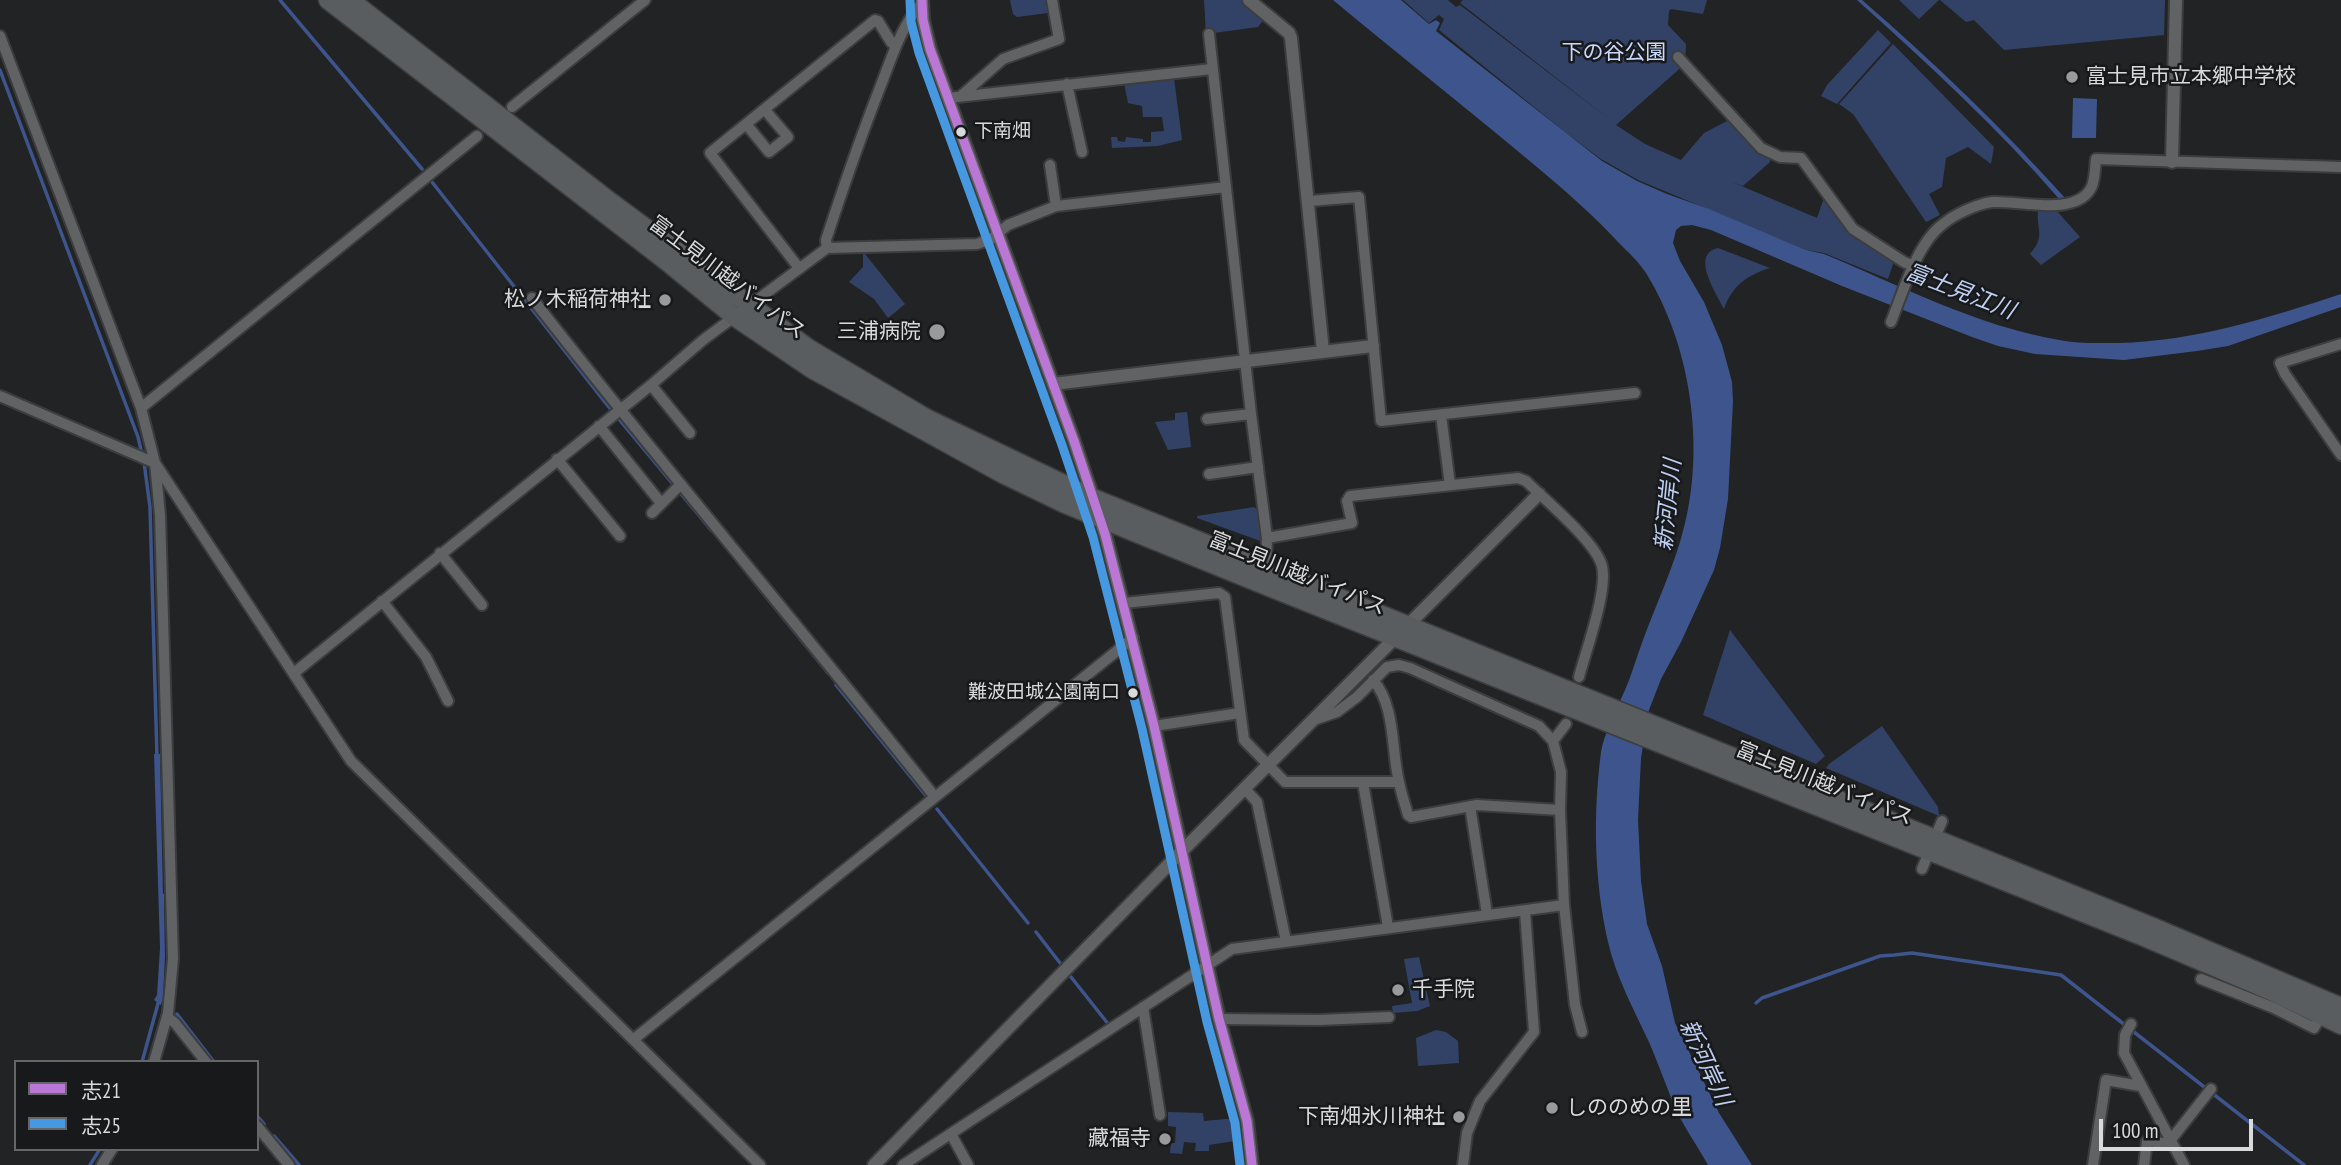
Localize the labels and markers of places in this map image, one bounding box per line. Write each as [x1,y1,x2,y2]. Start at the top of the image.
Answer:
place label: 富士見市立本郷中学校 [2086,64,2296,90]
marker: 富士見市立本郷中学校 [2064,69,2080,85]
place label: 下南畑 [974,121,1031,143]
marker: 下南畑 [954,125,968,139]
place label: 松ノ木稲荷神社 [504,287,651,313]
marker: 松ノ木稲荷神社 [657,292,673,308]
place label: 三浦病院 [837,319,921,345]
marker: 三浦病院 [927,322,947,342]
place label: 難波田城公園南口 [968,682,1120,704]
marker: 難波田城公園南口 [1126,686,1140,700]
place label: 千手院 [1412,977,1475,1003]
marker: 千手院 [1390,982,1406,998]
place label: しののめの里 [1566,1095,1692,1121]
marker: しののめの里 [1544,1100,1560,1116]
place label: 下南畑氷川神社 [1298,1104,1445,1130]
marker: 下南畑氷川神社 [1451,1109,1467,1125]
place label: 藏福寺 [1088,1126,1151,1152]
marker: 藏福寺 [1157,1131,1173,1147]

